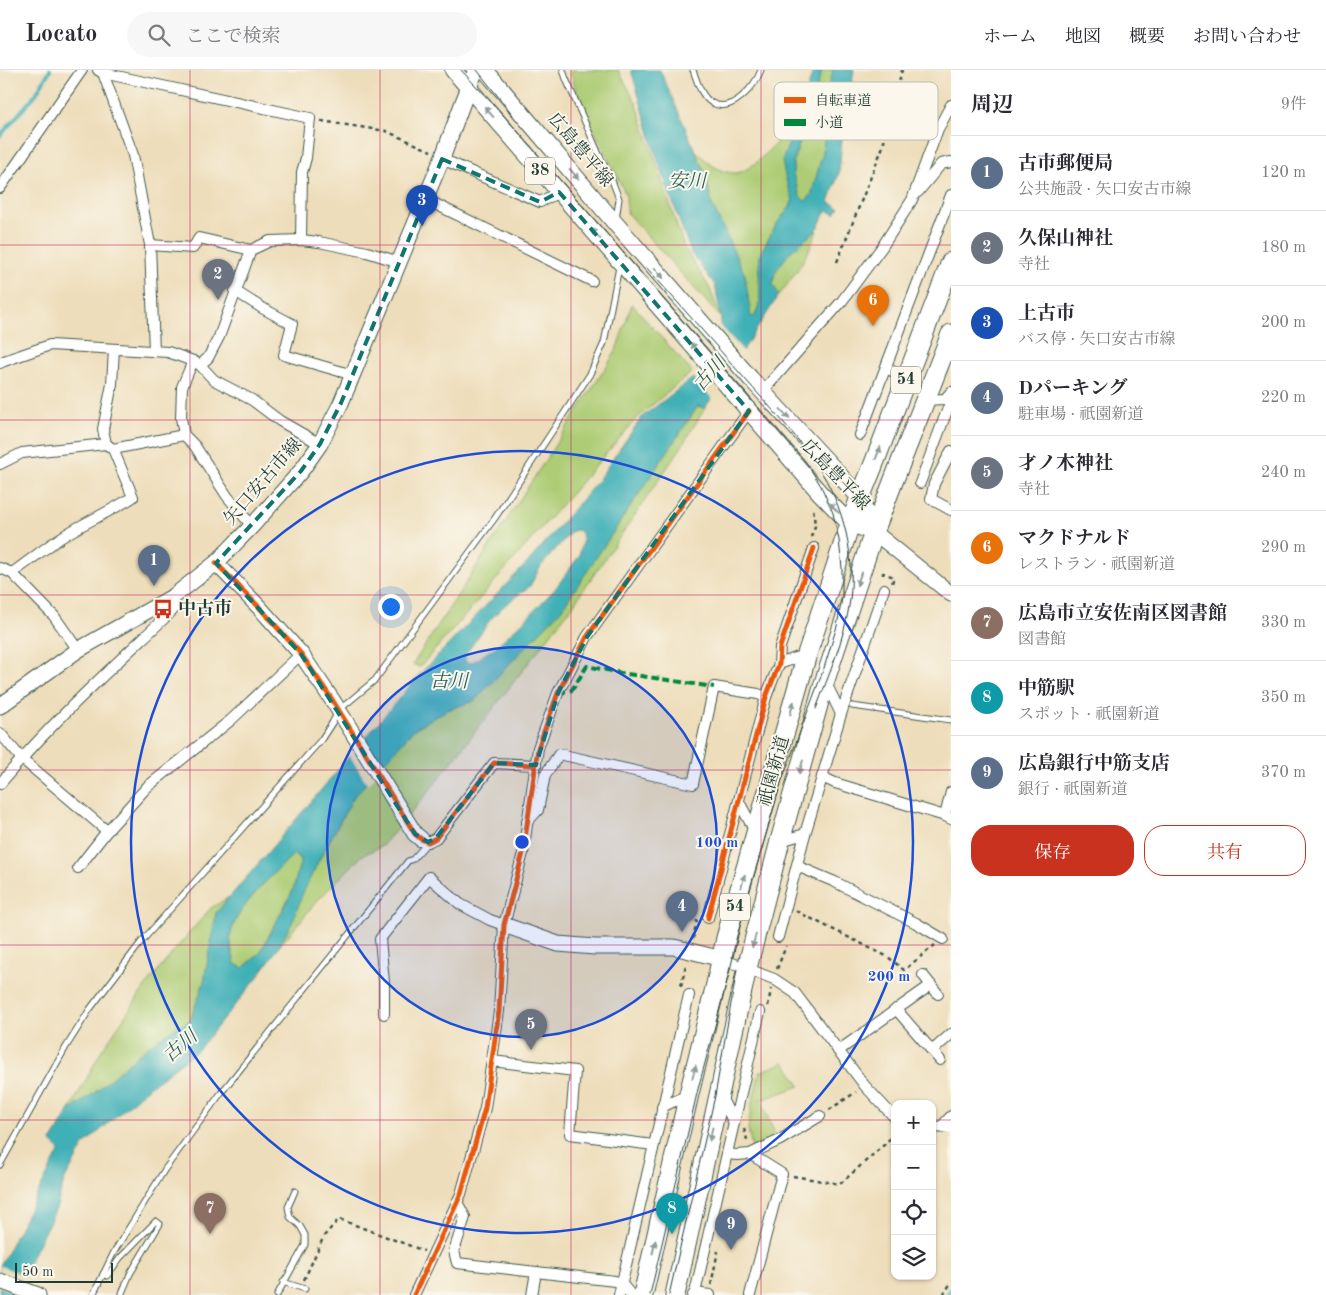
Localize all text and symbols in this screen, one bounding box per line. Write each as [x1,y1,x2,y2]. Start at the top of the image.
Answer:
search box [127,12,477,57]
icon: search [145,21,173,49]
text: Locato [25,23,97,47]
text: ここで検索 [185,28,280,47]
text: ホーム [983,28,1037,46]
text: 地図 [1065,28,1101,46]
text: 概要 [1129,28,1165,46]
text: お問い合わせ [1193,28,1301,46]
legend [774,82,938,140]
text: 自転車道 [815,93,871,108]
text: 周辺 [971,95,1013,116]
text: 9件 [1281,97,1306,113]
one-way arrow [483,106,495,118]
street label: 広島豊平線 [544,108,617,190]
text: 小道 [815,115,843,130]
text: 古市郵便局 [1018,155,1113,174]
road number: 38 [525,158,555,184]
text: 1 [982,165,992,181]
text: 120 m [1261,165,1306,181]
one-way arrow [568,167,579,180]
water label: 安川 [668,171,708,192]
text: 公共施設 · 矢口安古市線 [1018,182,1191,198]
pin: 3 [406,185,438,226]
one-way arrow [590,228,601,241]
text: 久保山神社 [1018,230,1113,249]
text: 2 [982,240,992,256]
text: 180 m [1261,240,1306,256]
text: 寺社 [1018,257,1050,273]
pin: 2 [202,259,234,300]
one-way arrow [653,266,665,278]
pin: 6 [857,285,889,326]
text: 上古市 [1018,305,1075,324]
text: 3 [982,315,992,331]
text: 200 m [1261,315,1306,331]
text: バス停 · 矢口安古市線 [1018,332,1175,348]
one-way arrow [689,342,700,355]
water label: 古川 [689,352,731,396]
road number: 54 [891,366,921,394]
text: Dパーキング [1018,380,1127,399]
text: 4 [982,390,992,406]
text: 220 m [1261,390,1306,406]
text: 駐車場 · 祇園新道 [1018,407,1143,423]
one-way arrow [779,408,790,421]
street label: 矢口安古市線 [219,434,305,529]
street label: 広島豊平線 [797,435,874,514]
one-way arrow [875,446,883,460]
text: 才ノ木神社 [1018,455,1113,474]
text: 5 [982,465,992,481]
text: 240 m [1261,465,1306,481]
text: 寺社 [1018,482,1050,498]
one-way arrow [828,502,840,514]
text: マクドナルド [1018,530,1131,549]
text: 6 [982,540,992,556]
text: 290 m [1261,540,1306,556]
pin: 1 [138,545,170,586]
text: レストラン · 祇園新道 [1018,557,1175,573]
one-way arrow [855,571,862,586]
your location [378,594,404,620]
bus stop icon: 中古市 [152,598,174,620]
place label: 中古市 [178,598,232,618]
text: 広島市立安佐南区図書館 [1018,605,1227,624]
text: 7 [982,615,992,631]
text: 330 m [1261,615,1306,631]
text: 図書館 [1018,632,1066,648]
water label: 古川 [430,671,470,692]
text: 中筋駅 [1018,680,1075,699]
text: 8 [982,690,992,706]
text: 350 m [1261,690,1306,706]
one-way arrow [788,700,796,715]
text: スポット · 祇園新道 [1018,707,1159,723]
street label: 祇園新道 [754,733,793,808]
text: 広島銀行中筋支店 [1018,755,1170,774]
one-way arrow [796,760,804,775]
text: 9 [982,765,992,781]
text: 370 m [1261,765,1306,781]
text: 銀行 · 祇園新道 [1018,782,1127,798]
button: 保存 [971,825,1134,876]
button: 共有 [1144,825,1306,876]
centre of rings [513,833,531,851]
text: 100 m [696,836,738,851]
one-way arrow [739,873,747,888]
pin: 4 [666,891,698,932]
road number: 54 [720,894,750,920]
one-way arrow [749,934,757,949]
text: 200 m [868,970,910,985]
pin: 5 [515,1009,547,1050]
water label: 古川 [159,1025,203,1067]
one-way arrow [691,1065,699,1080]
map controls [891,1100,936,1280]
button: + [891,1100,936,1145]
one-way arrow [707,1126,715,1141]
button: − [891,1145,936,1190]
button: locate [891,1190,936,1235]
pin: 7 [194,1193,226,1234]
pin: 8 [656,1193,688,1234]
pin: 9 [715,1209,747,1250]
button: layers [891,1235,936,1280]
one-way arrow [650,1240,658,1255]
scale bar [15,1260,112,1283]
text: 50 m [22,1265,53,1279]

